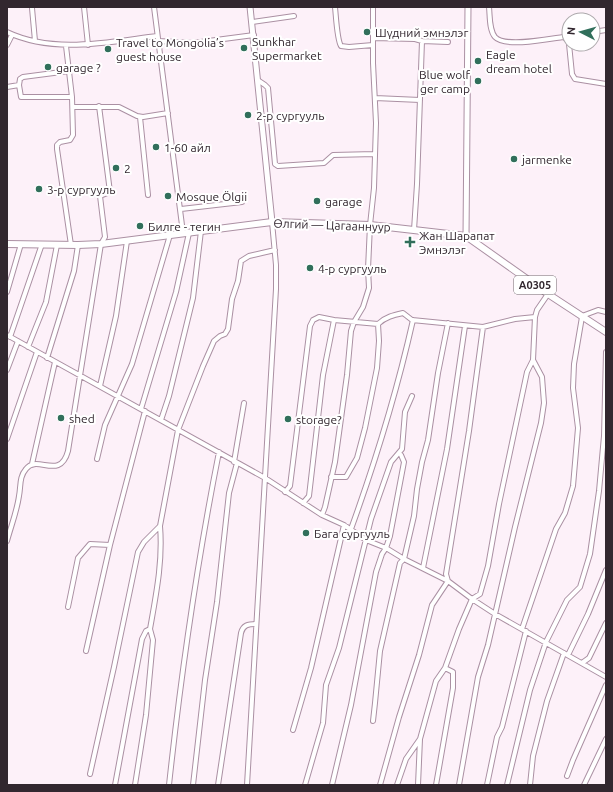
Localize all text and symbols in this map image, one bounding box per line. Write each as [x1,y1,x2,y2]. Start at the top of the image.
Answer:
north arrow [561,12,601,52]
place label: Шүдний эмнэлэг [375,26,468,39]
text: N [565,26,577,36]
marker: Шүдний эмнэлэг [362,27,372,37]
place label: Sunkhar Supermarket [252,35,322,62]
place label: Travel to Mongolia’s guest house [116,36,224,63]
marker: Sunkhar Supermarket [239,43,249,53]
marker: Travel to Mongolia’s guest house [103,44,113,54]
place label: Eagle dream hotel [486,48,552,75]
marker: Eagle dream hotel [473,56,483,66]
place label: garage ? [56,61,101,74]
marker: garage ? [43,62,53,72]
place label: Blue wolf ger camp [419,68,470,95]
marker: Blue wolf ger camp [473,76,483,86]
place label: 2-р сургууль [256,109,324,122]
marker: 2-р сургууль [243,110,253,120]
place label: 1-60 айл [164,141,211,154]
marker: 1-60 айл [151,142,161,152]
place label: jarmenke [521,153,572,166]
marker: jarmenke [509,154,519,164]
place label: 2 [124,162,131,175]
marker: 2 [111,163,121,173]
place label: 3-р сургууль [47,183,115,196]
marker: 3-р сургууль [34,184,44,194]
place label: Mosque Ölgii [176,190,247,203]
marker: Mosque Ölgii [163,191,173,201]
place label: garage [325,195,362,208]
marker: garage [312,196,322,206]
street label: Өлгий — Цагааннуур [273,216,391,234]
place label: Билге - тегин [148,220,221,233]
marker: Билге - тегин [135,221,145,231]
place label: Жан Шарапат Эмнэлэг [419,229,495,256]
marker: Жан Шарапат Эмнэлэг [404,236,416,248]
place label: 4-р сургууль [318,262,386,275]
marker: 4-р сургууль [305,263,315,273]
road number: A0305 [514,276,556,294]
place label: shed [69,412,95,425]
marker: shed [56,413,66,423]
place label: storage? [296,413,342,426]
marker: storage? [283,414,293,424]
place label: Бага сургууль [314,527,390,540]
marker: Бага сургууль [301,528,311,538]

